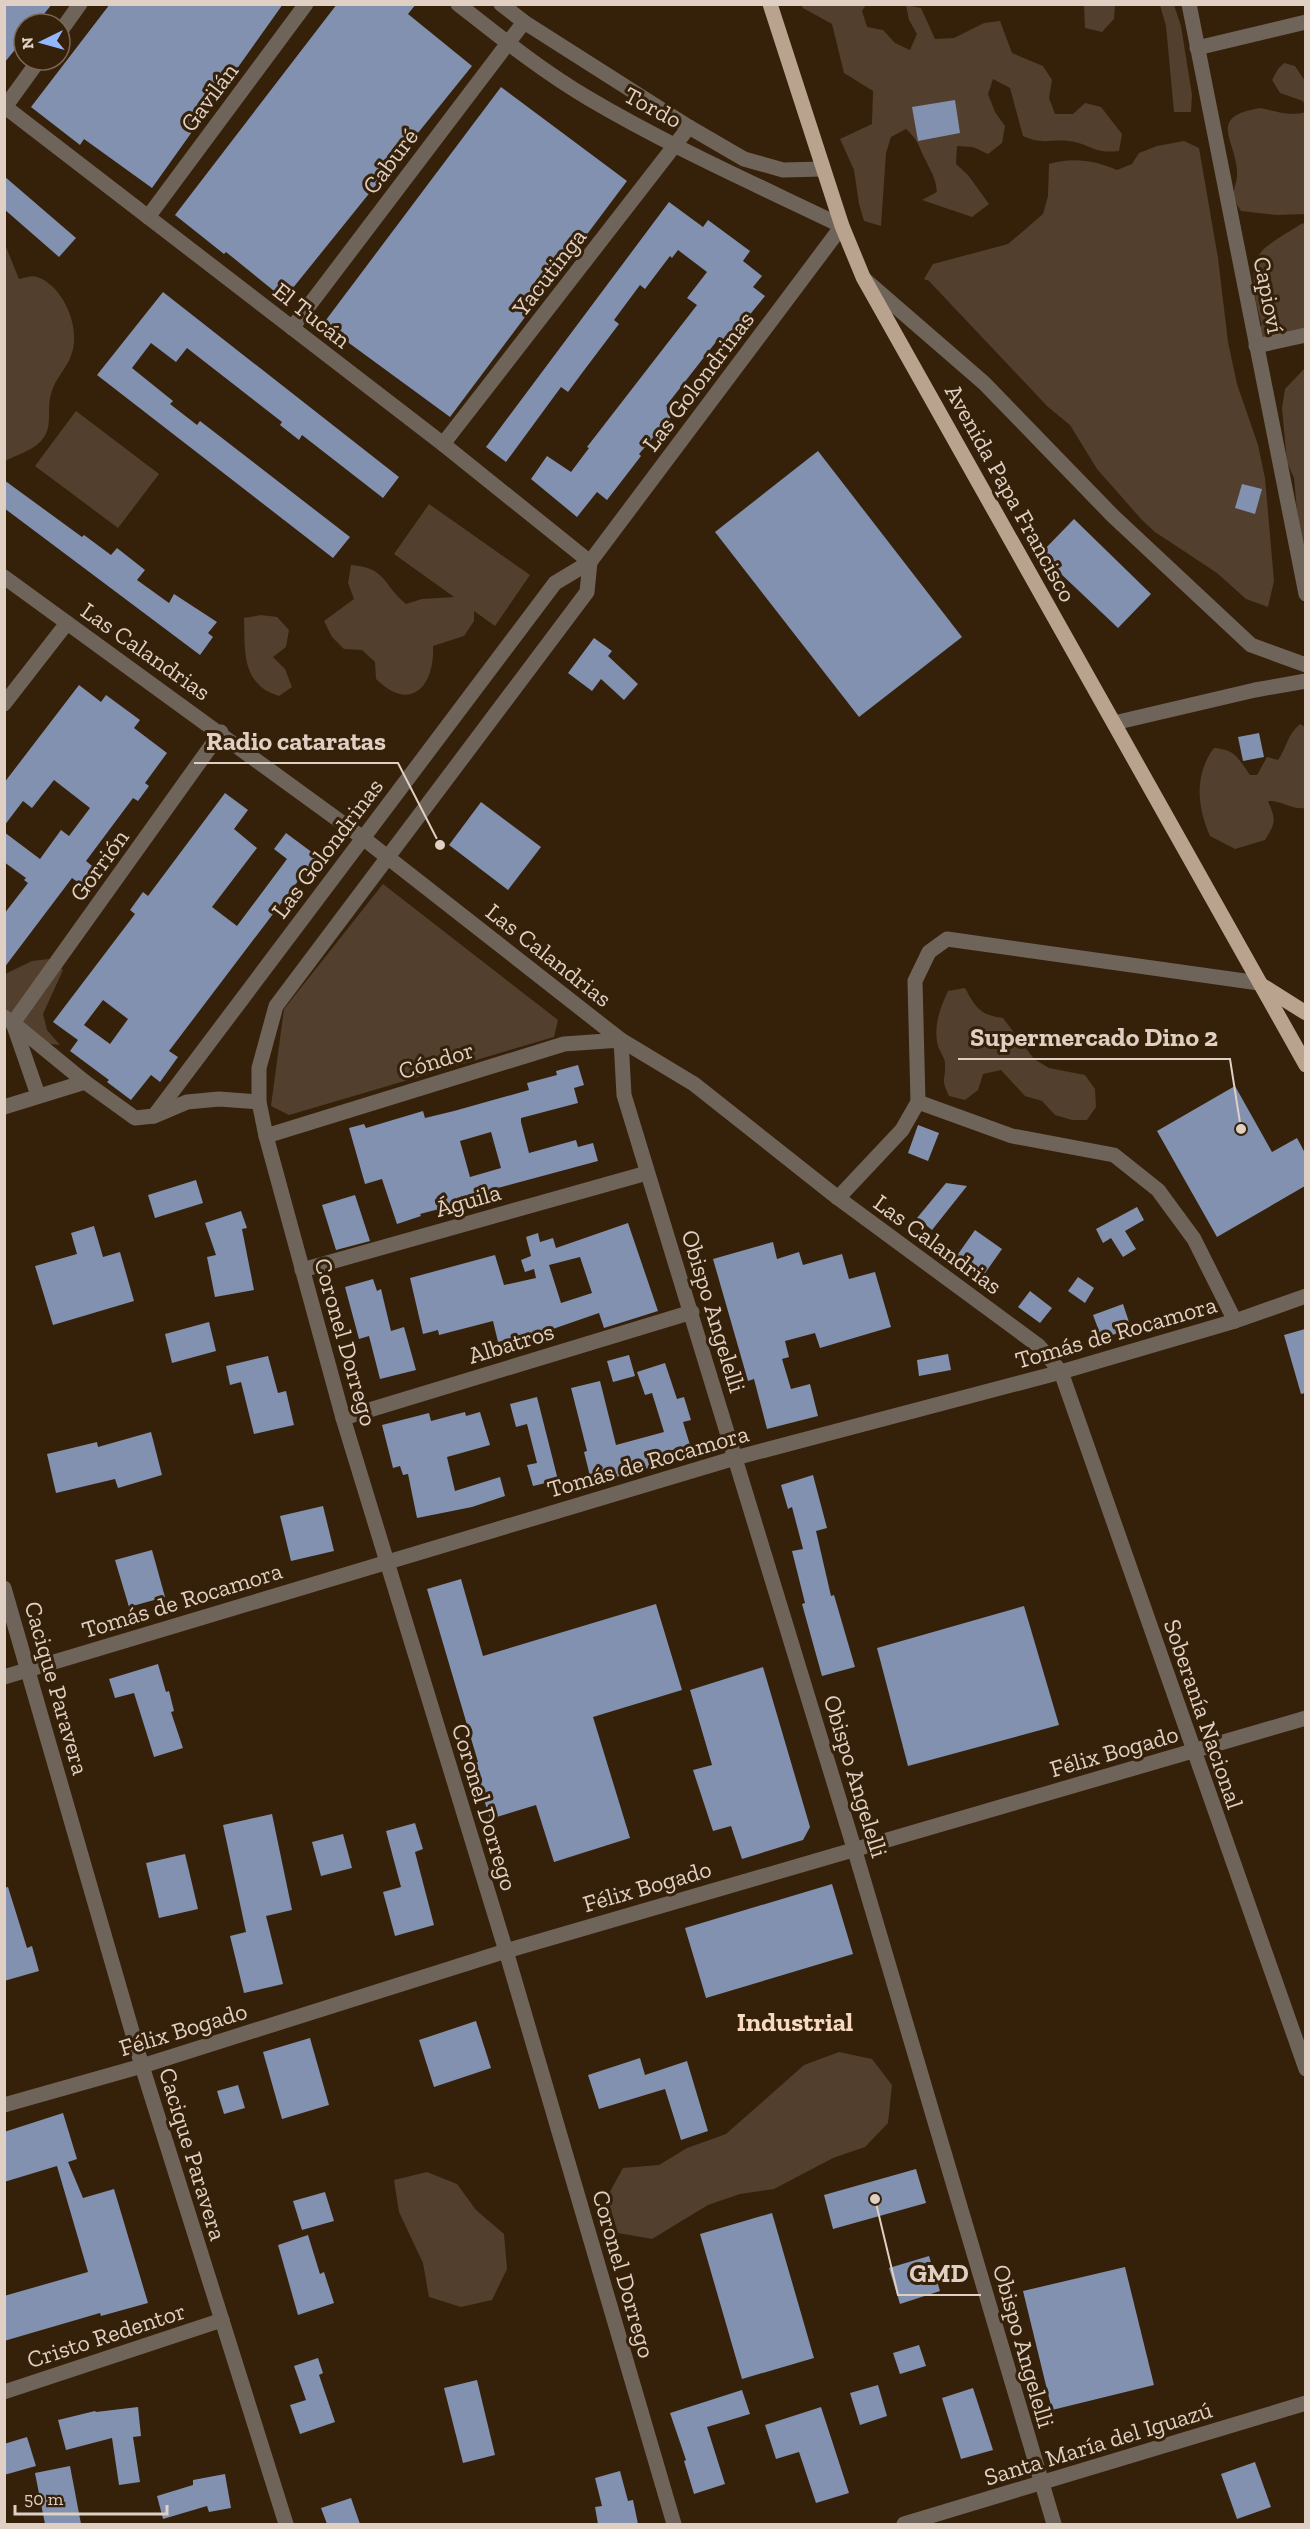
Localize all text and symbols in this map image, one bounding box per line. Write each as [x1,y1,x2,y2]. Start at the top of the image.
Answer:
north arrow [12,12,72,72]
text: N [18,36,38,50]
street label: Gavilán [174,57,244,137]
street label: Tordo [619,80,687,134]
street label: Caburé [356,122,424,200]
street label: Yacutinga [505,222,592,322]
street label: Capioví [1247,254,1291,336]
street label: El Tucán [267,276,357,354]
street label: Las Golondrinas [636,305,760,457]
street label: Avenida Papa Francisco [939,379,1083,607]
street label: Las Calandrias [76,596,216,706]
callout: Radio cataratas [194,719,398,763]
text: Radio cataratas [206,725,386,757]
street label: Las Golondrinas [265,772,389,924]
street label: Gorrión [63,823,135,907]
street label: Las Calandrias [480,897,618,1013]
callout: Supermercado Dino 2 [958,1015,1230,1059]
text: Supermercado Dino 2 [970,1021,1218,1053]
street label: Cóndor [395,1035,477,1085]
street label: Águila [432,1177,504,1223]
street label: Las Calandrias [868,1188,1008,1300]
street label: Obispo Angelelli [675,1226,753,1396]
street label: Coronel Dorrego [308,1255,384,1429]
street label: Tomás de Rocamora [1012,1289,1220,1375]
street label: Albatros [465,1316,557,1370]
street label: Tomás de Rocamora [544,1418,752,1504]
street label: Tomás de Rocamora [78,1556,286,1644]
street label: Cacique Paravera [18,1598,96,1778]
street label: Soberanía Nacional [1158,1615,1250,1813]
street label: Obispo Angelelli [817,1691,895,1861]
street label: Félix Bogado [1046,1719,1182,1783]
street label: Coronel Dorrego [446,1720,524,1894]
street label: Félix Bogado [579,1854,715,1918]
street label: Félix Bogado [116,1996,250,2062]
district label: Industrial [737,2006,853,2038]
street label: Cacique Paravera [153,2064,233,2244]
street label: Coronel Dorrego [586,2187,662,2361]
callout: GMD [898,2251,981,2295]
text: GMD [909,2257,969,2289]
street label: Obispo Angelelli [987,2261,1061,2431]
street label: Cristo Redentor [23,2296,189,2374]
street label: Santa María del Iguazú [981,2394,1216,2491]
scale bar [15,2478,166,2516]
text: 50 m [24,2488,64,2510]

